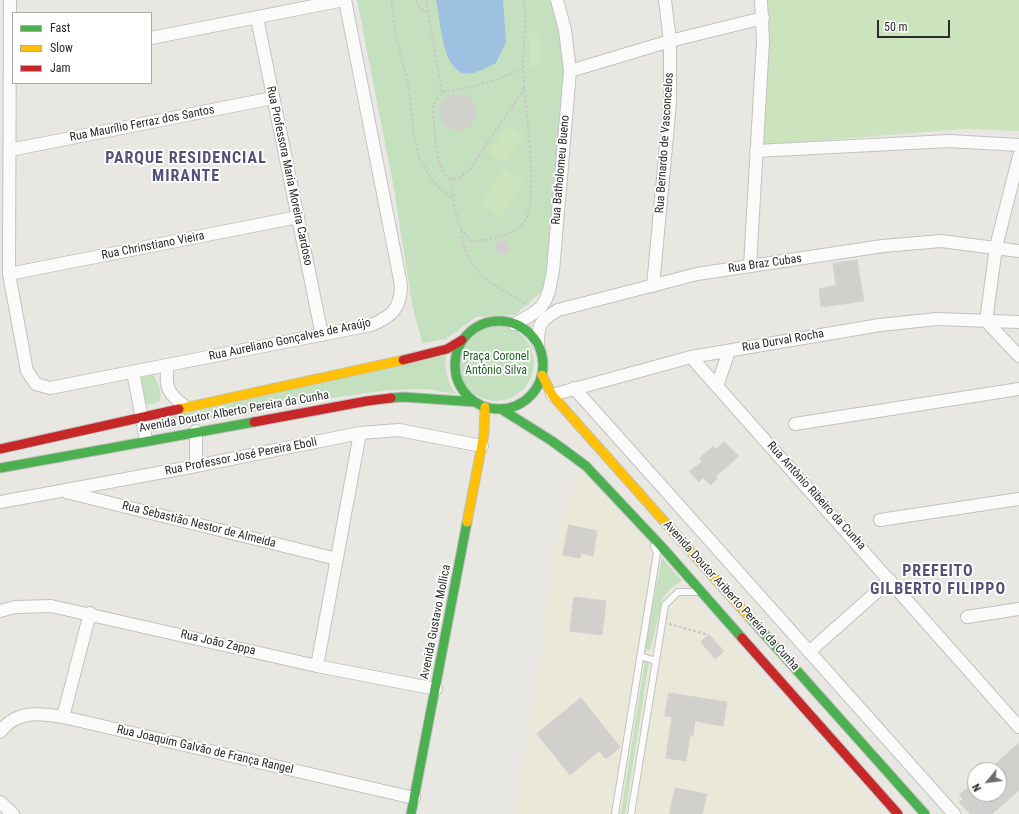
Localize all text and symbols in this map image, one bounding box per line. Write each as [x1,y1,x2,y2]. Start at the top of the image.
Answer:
legend [12,12,152,84]
scale bar [879,12,952,38]
text: 50 m [884,20,908,34]
text: Fast [50,21,70,35]
text: Slow [50,41,73,55]
text: Jam [50,61,71,75]
street label: Rua Bernardo de Vasconcelos [653,72,677,214]
street label: Rua Professora Maria Moreira Cardoso [263,85,315,267]
street label: Rua Maurílio Ferraz dos Santos [68,103,216,145]
street label: Rua Batholomeu Bueno [549,115,573,225]
district label: PARQUE RESIDENCIAL MIRANTE [105,149,267,187]
street label: Rua Chrinstiano Vieira [100,229,206,263]
street label: Rua Braz Cubas [727,252,803,276]
street label: Rua Aureliano Gonçalves de Araújo [208,316,372,364]
street label: Rua Durval Rocha [741,327,825,355]
park label: Praça Coronel Antônio Silva [463,350,529,378]
street label: Avenida Doutor Alberto Pereira da Cunha [138,388,330,436]
street label: Rua Professor José Pereira Eboli [164,435,318,479]
street label: Rua Antônio Ribeiro da Cunha [764,439,868,553]
street label: Rua Sebastião Nestor de Almeida [121,499,277,551]
street label: Avenida Doutor Ariberto Pereira da Cunha [660,518,802,674]
district label: PREFEITO GILBERTO FILIPPO [870,562,1006,600]
street label: Avenida Gustavo Mollica [418,564,454,680]
street label: Rua João Zappa [179,627,257,659]
street label: Rua Joaquim Galvão de França Rangel [115,723,295,777]
north arrow [967,762,1007,802]
text: N [970,781,984,794]

